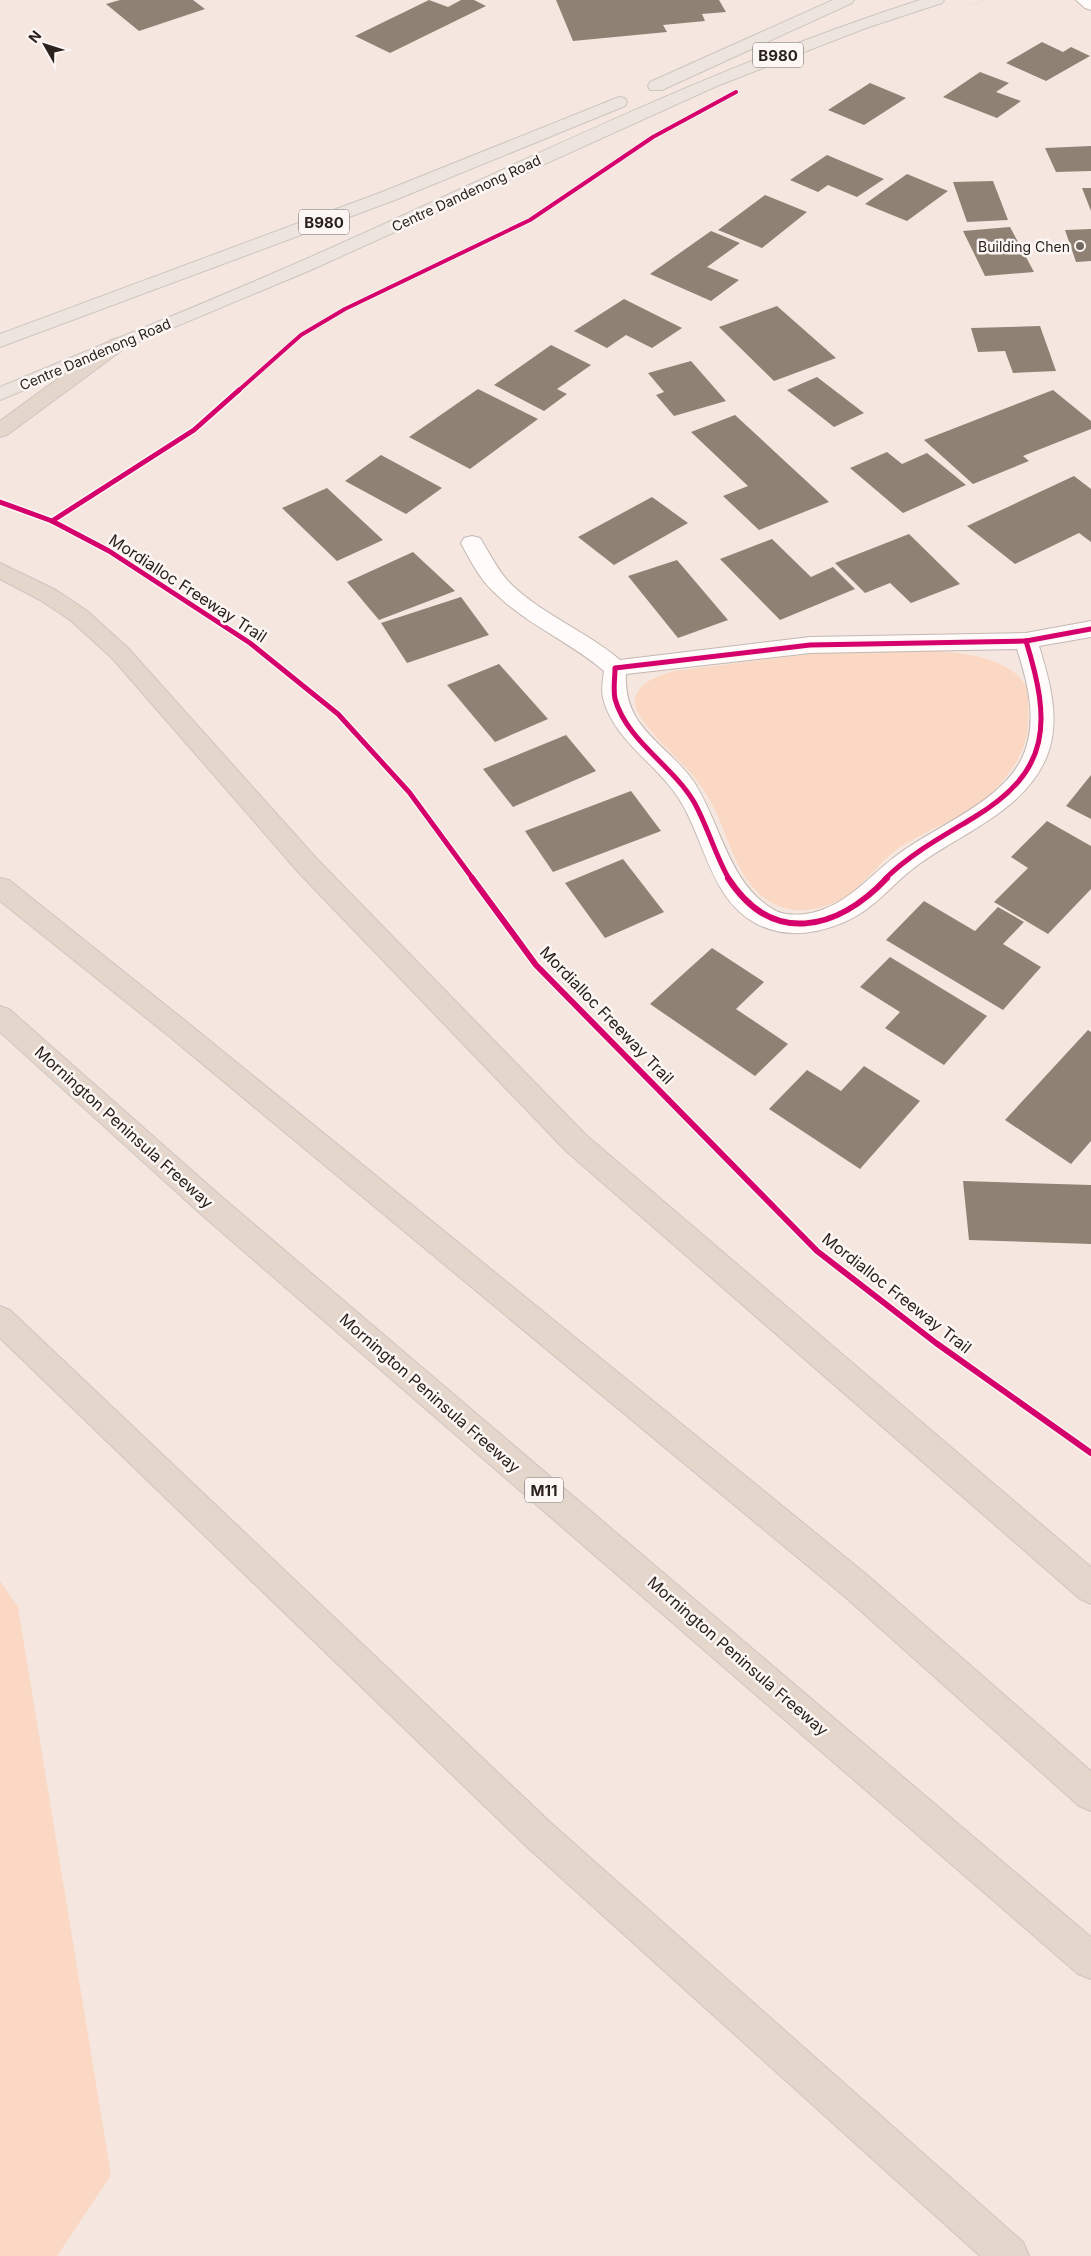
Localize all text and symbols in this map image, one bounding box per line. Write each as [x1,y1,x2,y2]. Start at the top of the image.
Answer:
north arrow [20,20,70,70]
text: N [25,27,44,46]
road number: B980 [753,42,803,68]
street label: Centre Dandenong Road [389,151,543,235]
road number: B980 [299,210,349,234]
place label: Building Chen [978,238,1070,255]
marker: Building Chen [1074,240,1086,252]
street label: Centre Dandenong Road [17,314,173,394]
street label: Mordialloc Freeway Trail [105,529,271,647]
street label: Mordialloc Freeway Trail [536,942,678,1088]
street label: Mornington Peninsula Freeway [31,1042,217,1212]
street label: Mordialloc Freeway Trail [818,1228,976,1358]
street label: Mornington Peninsula Freeway [336,1309,524,1477]
road number: M11 [525,1478,563,1502]
street label: Mornington Peninsula Freeway [644,1572,832,1740]

